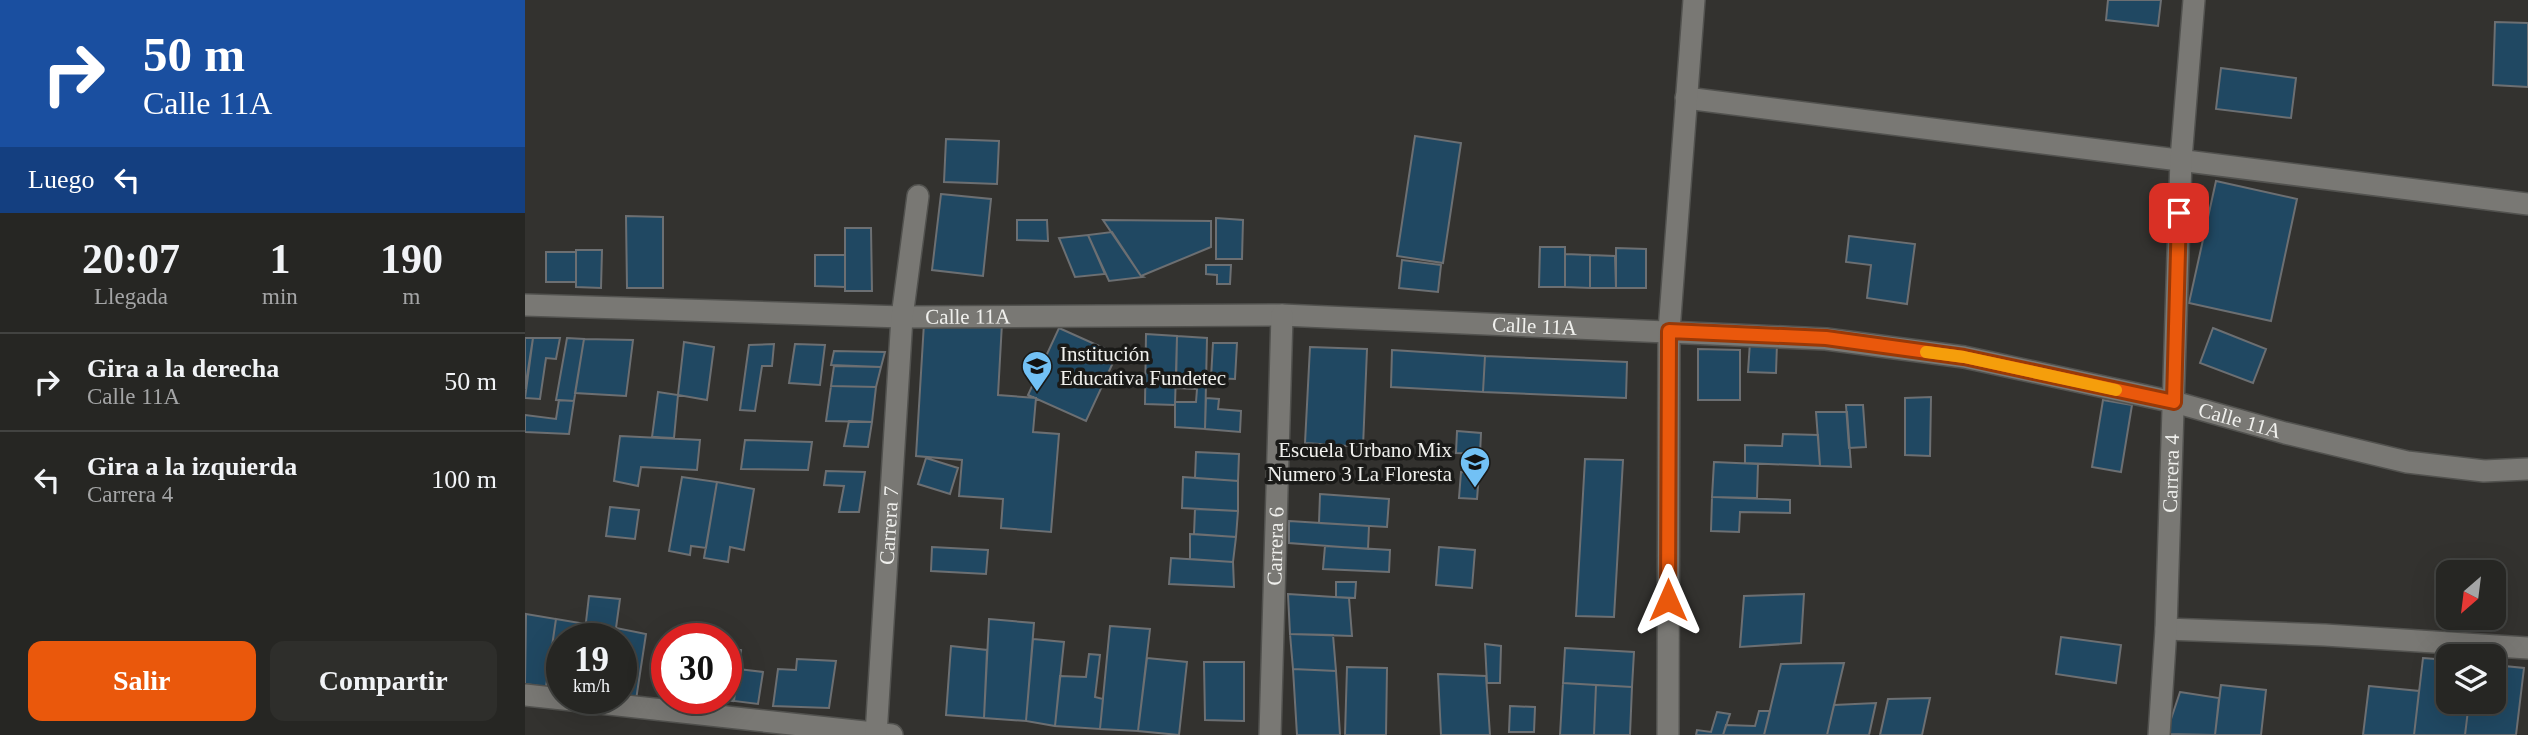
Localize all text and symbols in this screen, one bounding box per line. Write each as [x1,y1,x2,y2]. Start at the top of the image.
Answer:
text: 50 m [143,27,245,82]
icon: right [28,28,119,119]
text: Calle 11A [143,85,272,121]
icon: left [108,161,146,199]
text: Luego [28,165,94,194]
pin [2149,183,2209,243]
icon: arrive [2160,194,2198,232]
text: 20:07 [82,236,180,282]
text: 1 [269,236,290,282]
text: 190 [380,236,443,282]
text: Llegada [94,284,168,309]
text: min [262,284,298,309]
text: m [402,284,420,309]
street label: Calle 11A [925,304,1011,329]
street label: Calle 11A [1492,312,1578,340]
place label: Institución Educativa Fundetec [1060,342,1226,390]
school or university icon: Institución Educativa Fundetec [1020,349,1054,393]
text: Gira a la derecha [87,354,279,383]
icon: right [28,363,66,401]
text: 50 m [444,367,497,396]
text: Calle 11A [87,384,180,409]
street label: Calle 11A [2196,397,2285,444]
street label: Carrera 4 [2158,433,2184,513]
place label: Escuela Urbano Mix Numero 3 La Floresta [1267,438,1453,486]
school or university icon: Escuela Urbano Mix Numero 3 La Floresta [1458,445,1492,489]
text: Gira a la izquierda [87,452,297,481]
icon: left [28,461,66,499]
text: 100 m [431,465,497,494]
text: Carrera 4 [87,482,173,507]
street label: Carrera 7 [875,485,903,565]
street label: Carrera 6 [1262,506,1289,586]
north arrow [2436,560,2506,630]
map controls [2436,560,2506,714]
position arrow [1631,563,1705,637]
speed limit sign: 30 [651,623,742,714]
text: 19 [574,640,609,679]
button: Salir [28,641,256,721]
button: Compartir [270,641,497,721]
button: layers [2436,644,2506,714]
text: km/h [573,676,610,696]

